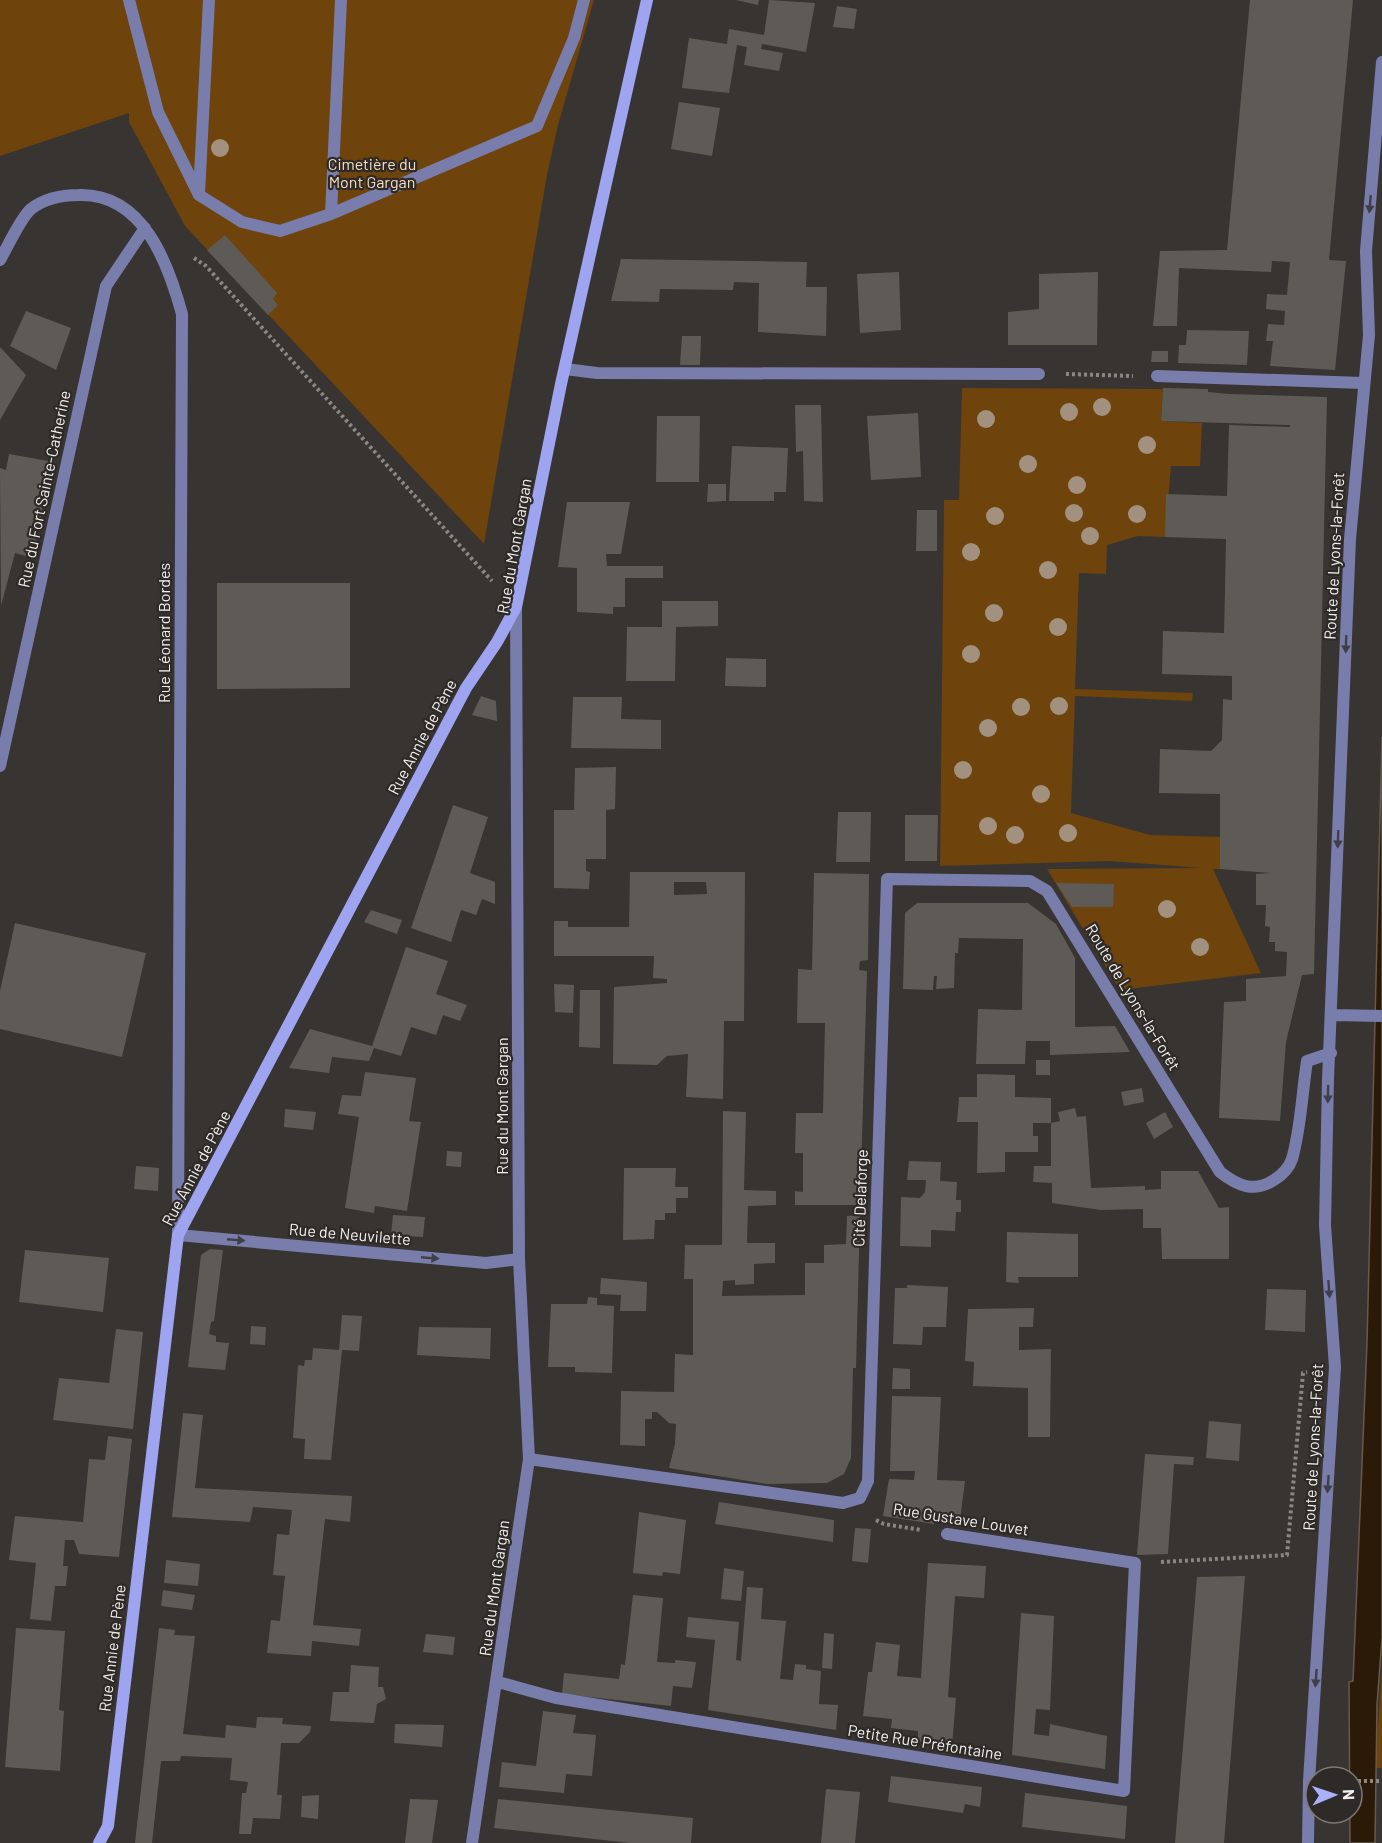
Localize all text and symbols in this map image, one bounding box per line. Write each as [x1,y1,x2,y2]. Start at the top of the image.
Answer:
park label: Cimetière du Mont Gargan [328,154,416,191]
one-way arrow [1365,195,1375,214]
street label: Rue du Fort Sainte-Catherine [13,389,74,589]
street label: Route de Lyons-la-Forêt [1320,472,1347,640]
street label: Rue du Mont Gargan [492,477,535,615]
street label: Rue Léonard Bordes [154,563,173,703]
one-way arrow [1341,635,1350,654]
street label: Rue Annie de Pène [383,676,460,798]
one-way arrow [1333,830,1342,849]
street label: Route de Lyons-la-Forêt [1082,920,1185,1073]
street label: Rue du Mont Gargan [492,1037,511,1175]
one-way arrow [1323,1085,1333,1104]
street label: Rue Annie de Pène [157,1107,234,1229]
street label: Cité Delaforge [848,1149,871,1247]
street label: Rue de Neuvilette [288,1219,412,1248]
one-way arrow [227,1235,246,1245]
one-way arrow [421,1253,440,1263]
one-way arrow [1325,1280,1334,1299]
street label: Route de Lyons-la-Forêt [1299,1363,1326,1531]
one-way arrow [1323,1474,1332,1493]
street label: Rue Gustave Louvet [892,1498,1030,1539]
street label: Rue du Mont Gargan [475,1519,512,1657]
street label: Rue Annie de Pène [94,1583,129,1713]
one-way arrow [1311,1669,1320,1688]
street label: Petite Rue Préfontaine [847,1720,1004,1763]
north arrow [1304,1765,1364,1825]
text: N [1340,1789,1359,1800]

